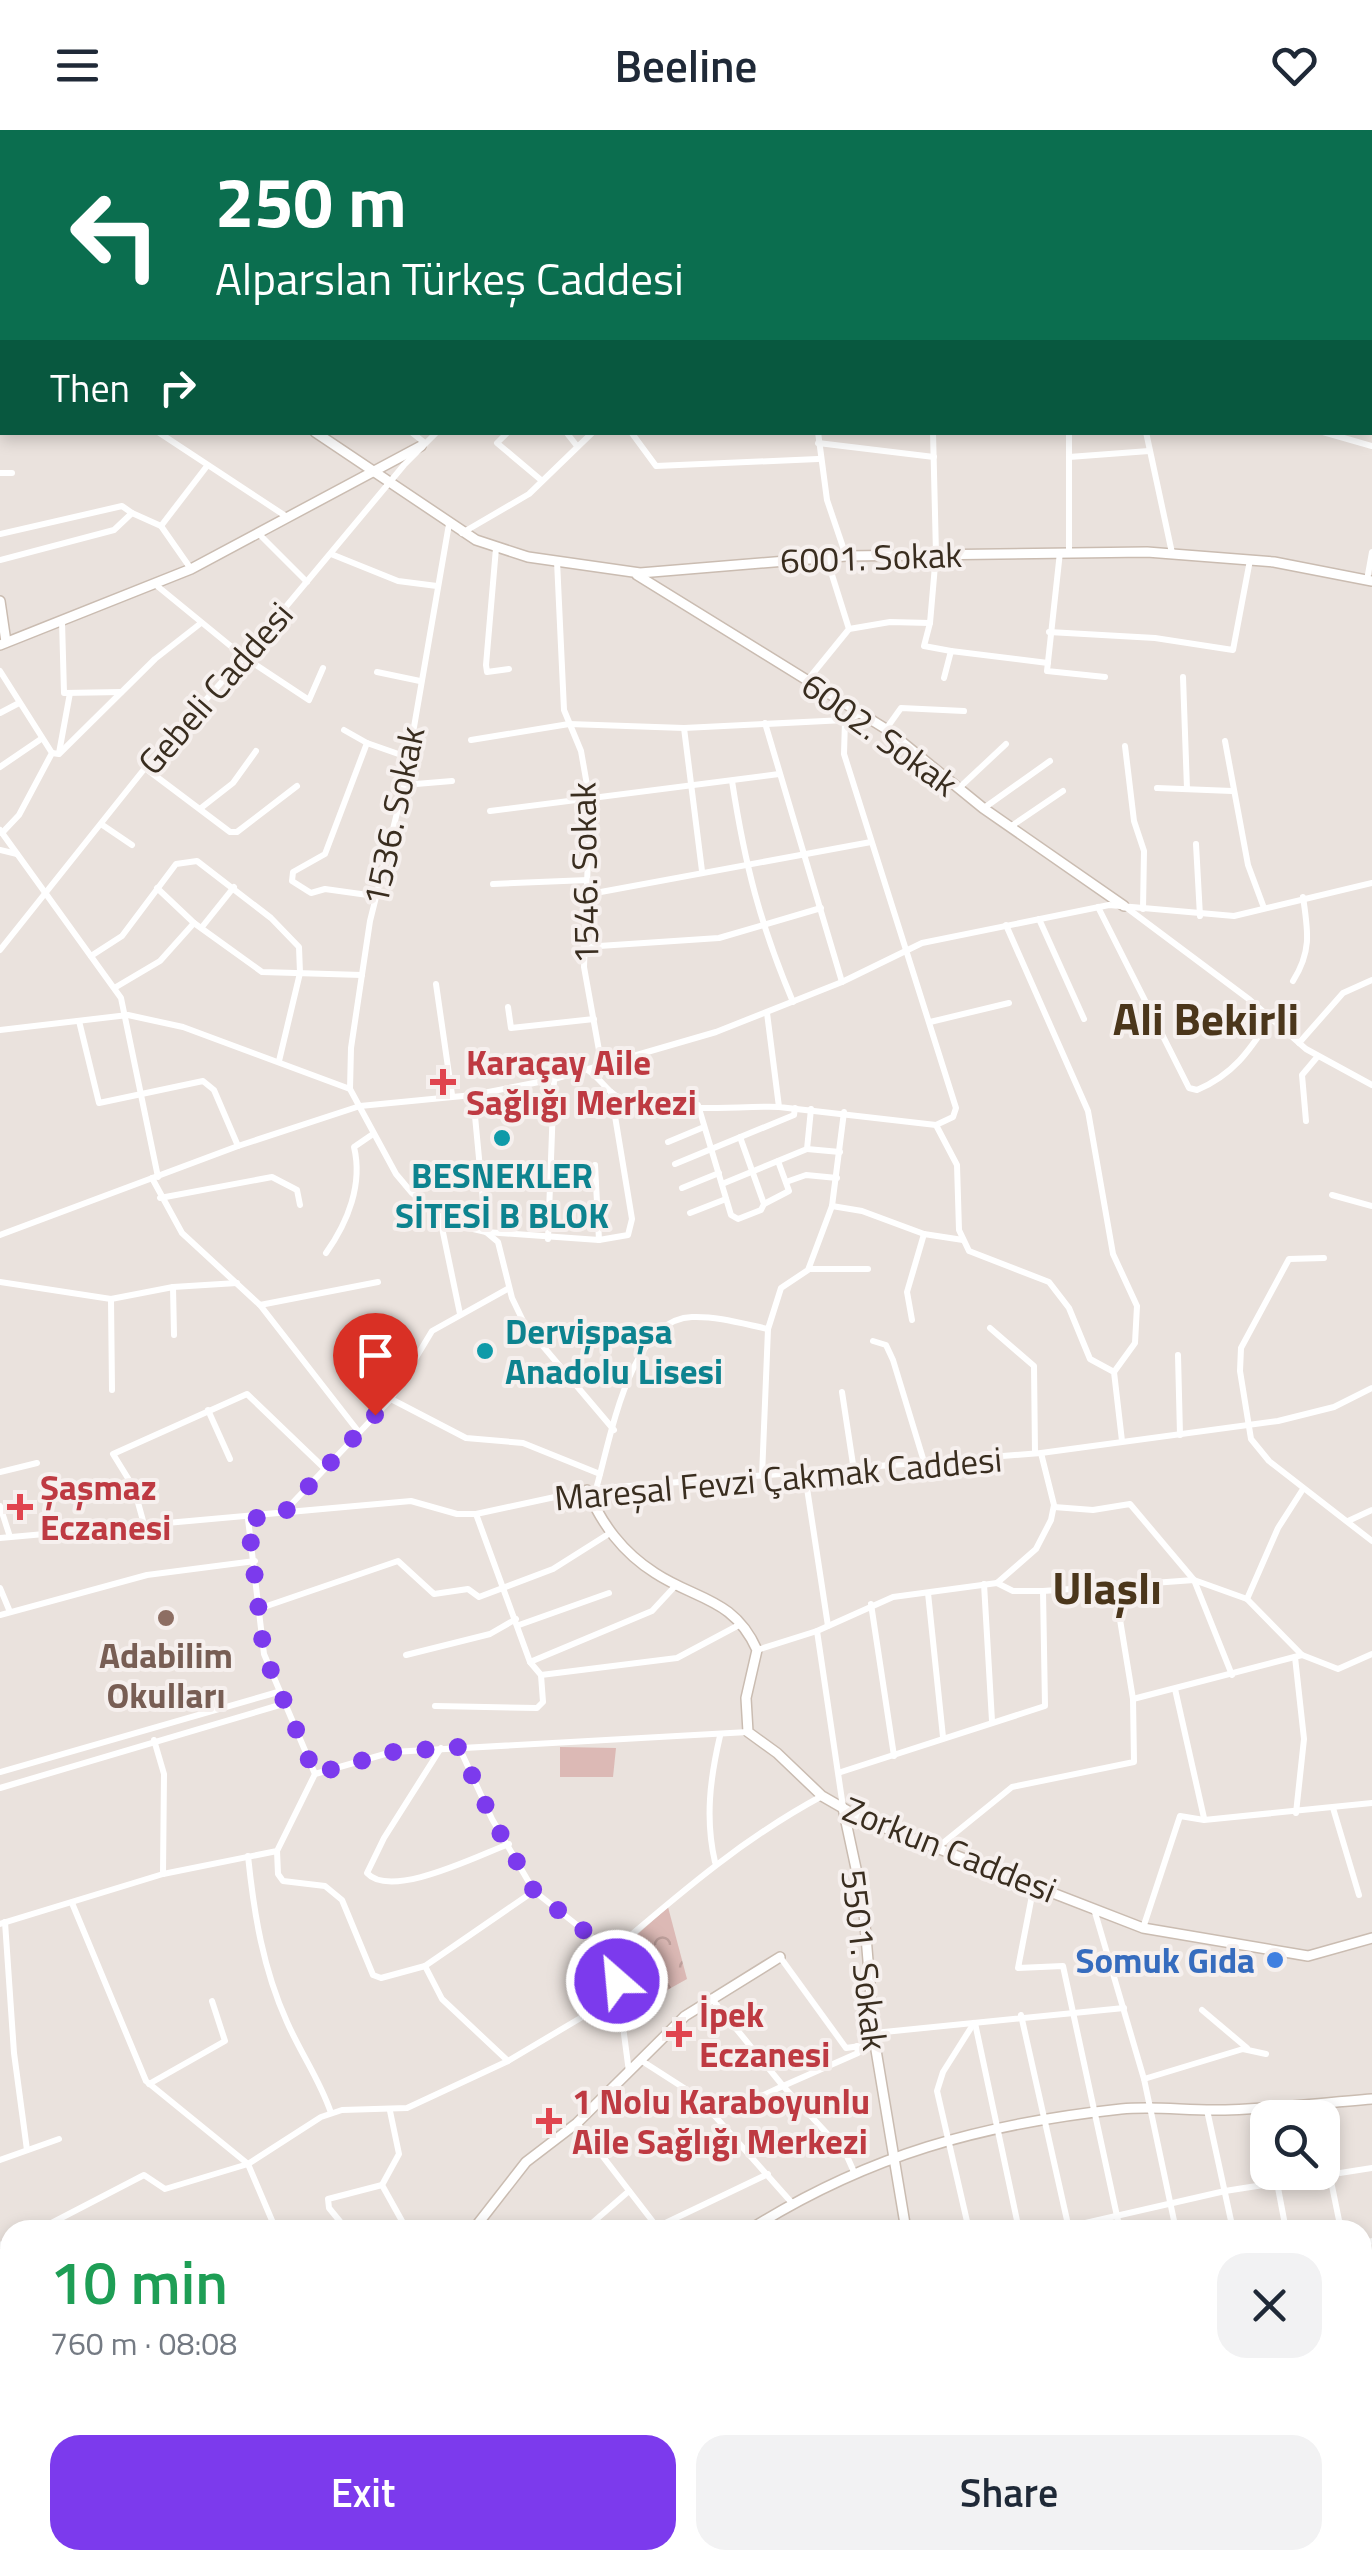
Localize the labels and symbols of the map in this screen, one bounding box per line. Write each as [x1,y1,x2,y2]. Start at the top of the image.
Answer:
street label: 6001. Sokak [779,527,963,587]
street label: Gebeli Caddesi [124,590,306,786]
street label: 6002. Sokak [790,659,970,809]
street label: 1536. Sokak [348,721,438,911]
street label: 1546. Sokak [555,781,613,964]
district label: Ali Bekirli [1113,984,1299,1052]
place label: Karaçay Aile Sağlığı Merkezi [466,1035,697,1129]
marker: Karaçay Aile Sağlığı Merkezi [430,1069,456,1095]
marker: BESNEKLER SİTESİ B BLOK [491,1127,513,1149]
place label: BESNEKLER SİTESİ B BLOK [395,1148,609,1242]
place label: Dervişpaşa Anadolu Lisesi [505,1304,723,1398]
pin [333,1313,418,1416]
marker: Dervişpaşa Anadolu Lisesi [474,1340,496,1362]
street label: Mareşal Fevzi Çakmak Caddesi [552,1432,1004,1524]
place label: Şaşmaz Eczanesi [40,1460,171,1554]
marker: Şaşmaz Eczanesi [9,1496,31,1518]
district label: Ulaşlı [1052,1553,1162,1621]
marker: Adabilim Okulları [155,1607,177,1629]
place label: Adabilim Okulları [99,1628,233,1722]
street label: Zorkun Caddesi [835,1782,1065,1916]
street label: 5501. Sokak [827,1866,903,2054]
position arrow [565,1929,669,2033]
place label: Somuk Gıda [1075,1933,1255,1987]
marker: Somuk Gıda [1264,1949,1286,1971]
place label: İpek Eczanesi [699,1987,830,2081]
marker: İpek Eczanesi [668,2023,690,2045]
place label: 1 Nolu Karaboyunlu Aile Sağlığı Merkezi [572,2074,870,2168]
marker: 1 Nolu Karaboyunlu Aile Sağlığı Merkezi [536,2108,562,2134]

